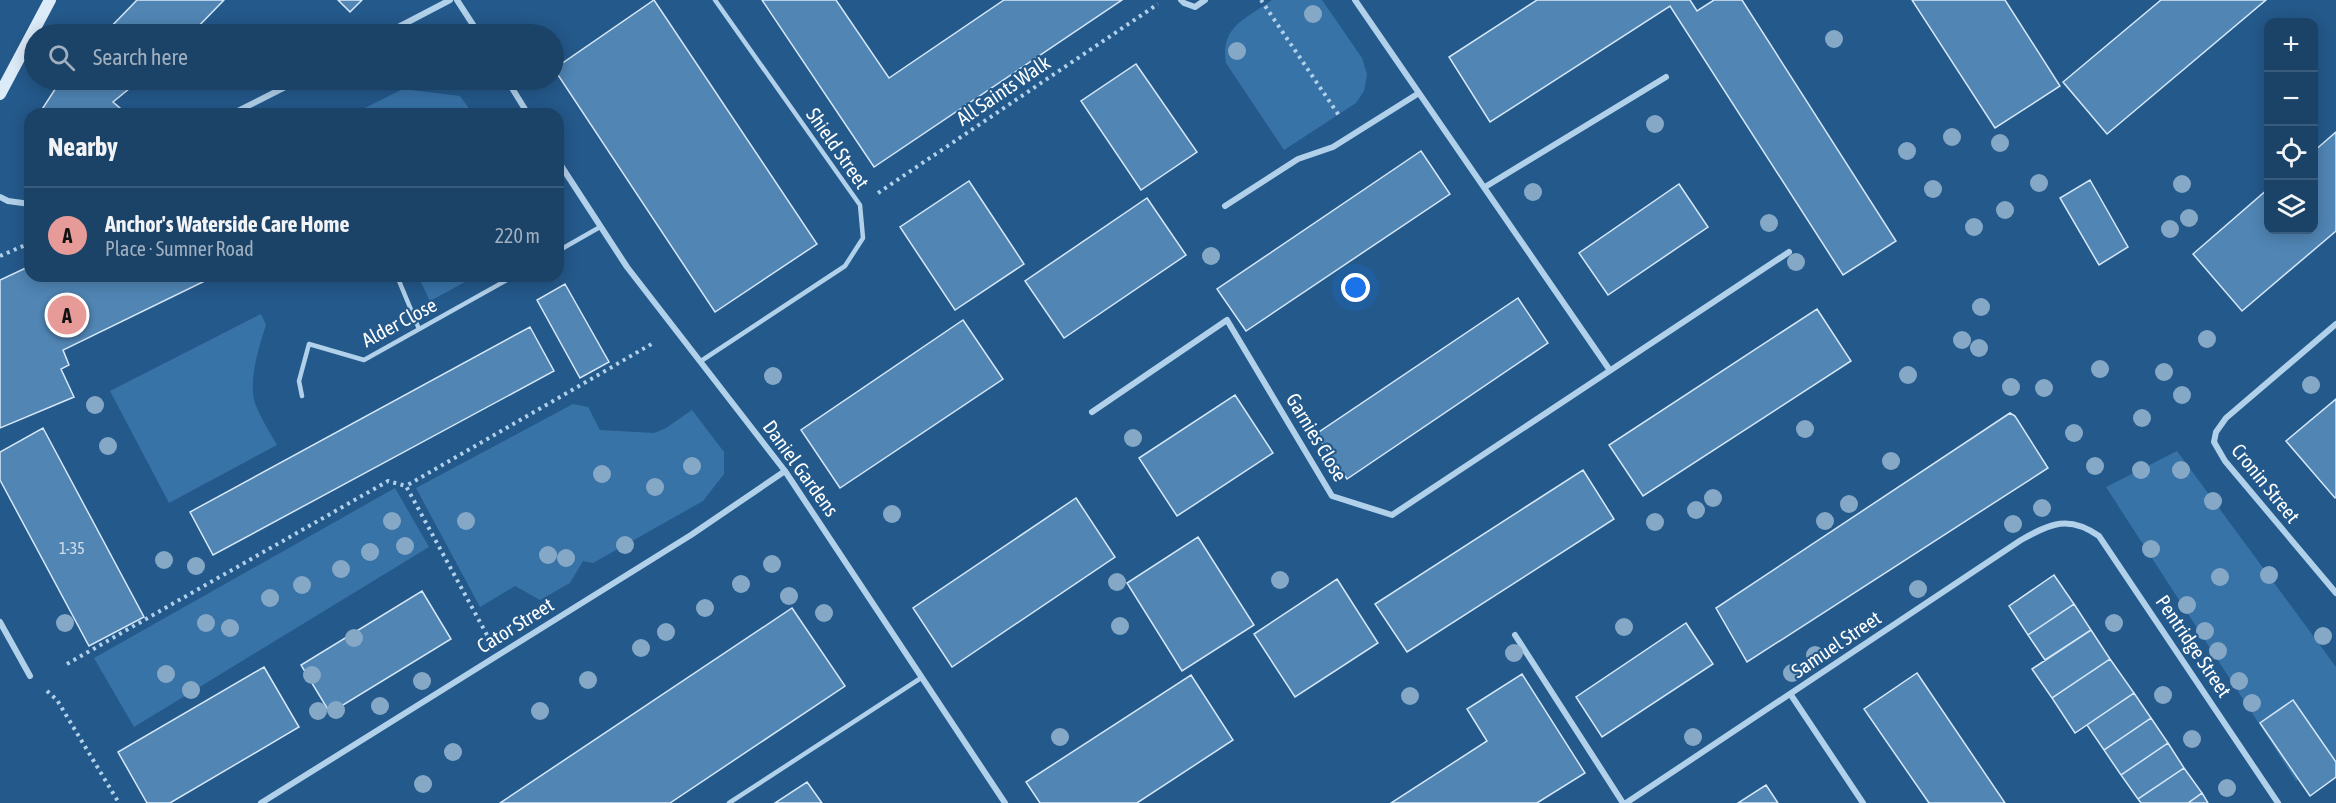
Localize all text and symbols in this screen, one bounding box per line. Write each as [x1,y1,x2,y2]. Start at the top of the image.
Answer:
map controls [2264,18,2318,234]
button: + [2264,18,2318,72]
search box [24,24,564,90]
icon: search [45,41,78,74]
text: Search here [93,44,188,70]
street label: All Saints Walk [952,50,1054,130]
button: − [2264,72,2318,126]
street label: Shield Street [802,103,874,193]
button: locate [2264,126,2318,180]
text: Nearby [48,132,118,162]
button: layers [2264,180,2318,234]
text: Anchor's Waterside Care Home [105,211,349,237]
text: A [63,224,72,247]
text: 220 m [495,224,540,247]
text: Place · Sumner Road [105,237,254,260]
your location [1341,273,1370,302]
pin: A [48,292,86,338]
street label: Alder Close [358,293,440,351]
street label: Garnies Close [1282,389,1352,485]
street label: Daniel Gardens [758,416,844,520]
street label: Cronin Street [2227,439,2305,527]
house number: 1-35 [59,539,85,557]
street label: Pentridge Street [2151,591,2237,702]
street label: Cator Street [473,592,558,657]
street label: Samuel Street [1787,606,1885,682]

